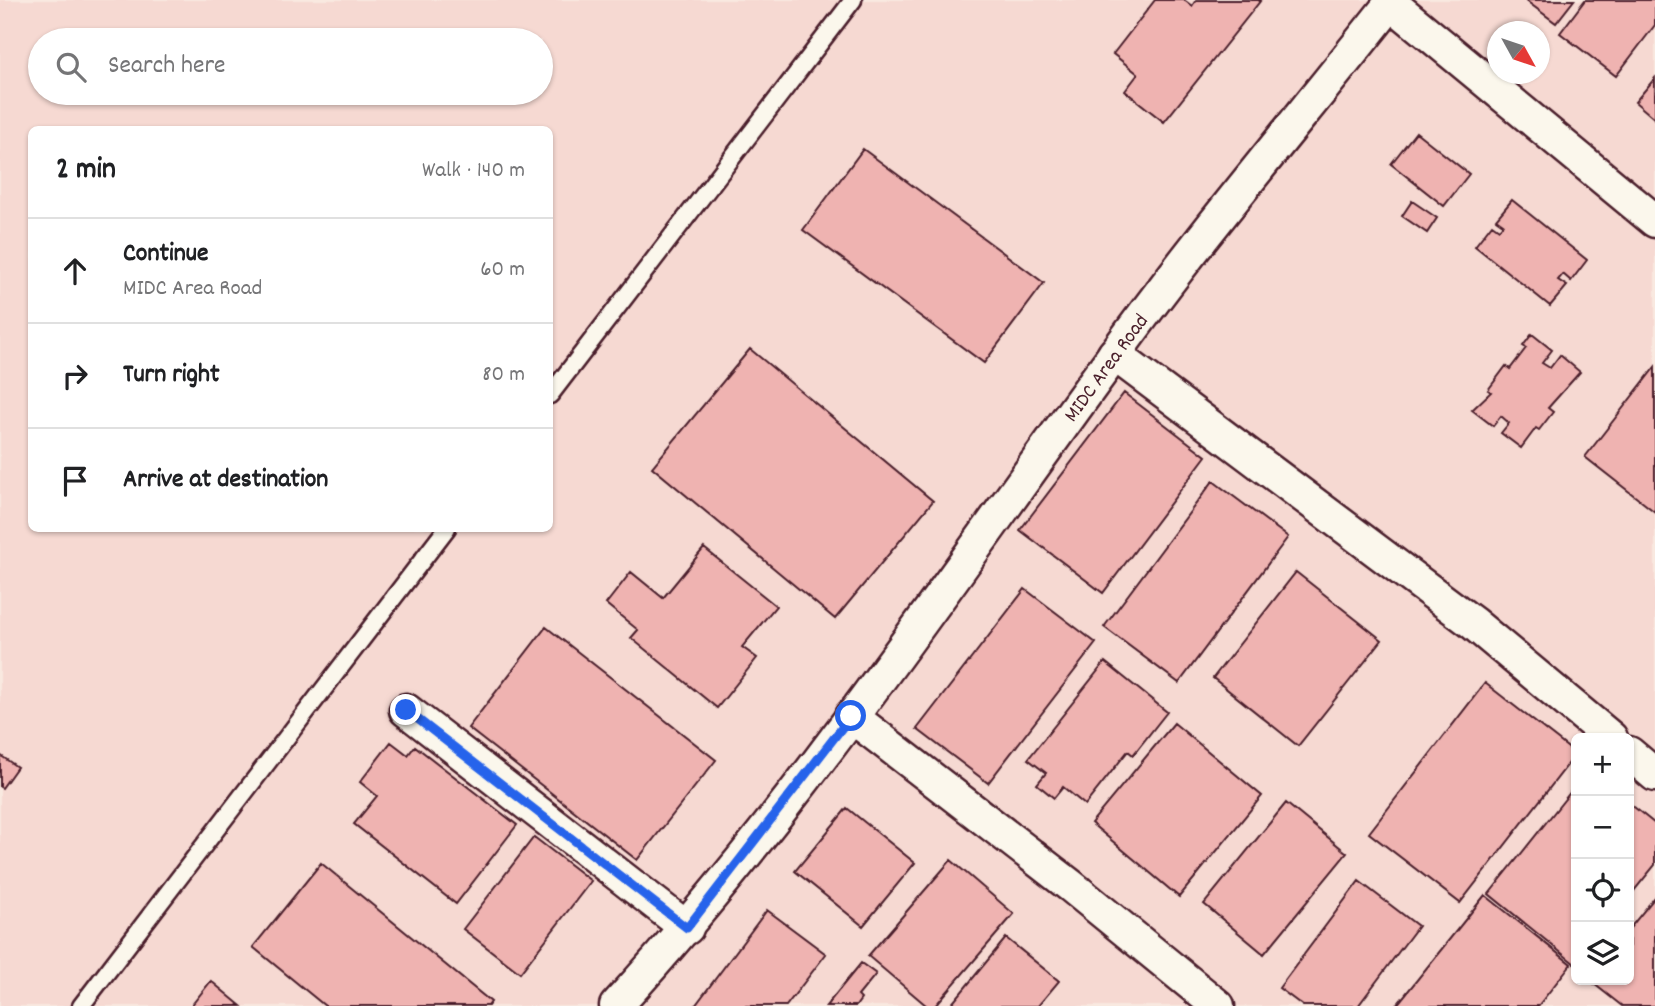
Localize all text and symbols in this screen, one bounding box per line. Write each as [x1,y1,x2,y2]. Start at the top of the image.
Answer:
north arrow [1487,21,1550,84]
search box [28,28,553,105]
icon: search [52,48,90,86]
text: Search here [108,48,226,85]
text: 2 min [56,150,116,193]
text: Walk · 140 m [422,155,525,188]
text: Continue [123,236,208,273]
icon: ahead [56,252,94,290]
text: 60 m [480,254,525,287]
text: MIDC Area Road [123,273,262,306]
street label: MIDC Area Road [1058,309,1157,429]
icon: right [56,357,94,395]
text: Turn right [123,357,220,394]
text: 80 m [482,359,525,392]
icon: arrive [56,462,94,500]
text: Arrive at destination [123,462,328,499]
route end [390,694,421,725]
route start [835,700,866,731]
map controls [1571,733,1634,985]
button: + [1571,733,1634,796]
button: − [1571,796,1634,859]
button: locate [1571,859,1634,922]
button: layers [1571,922,1634,985]

